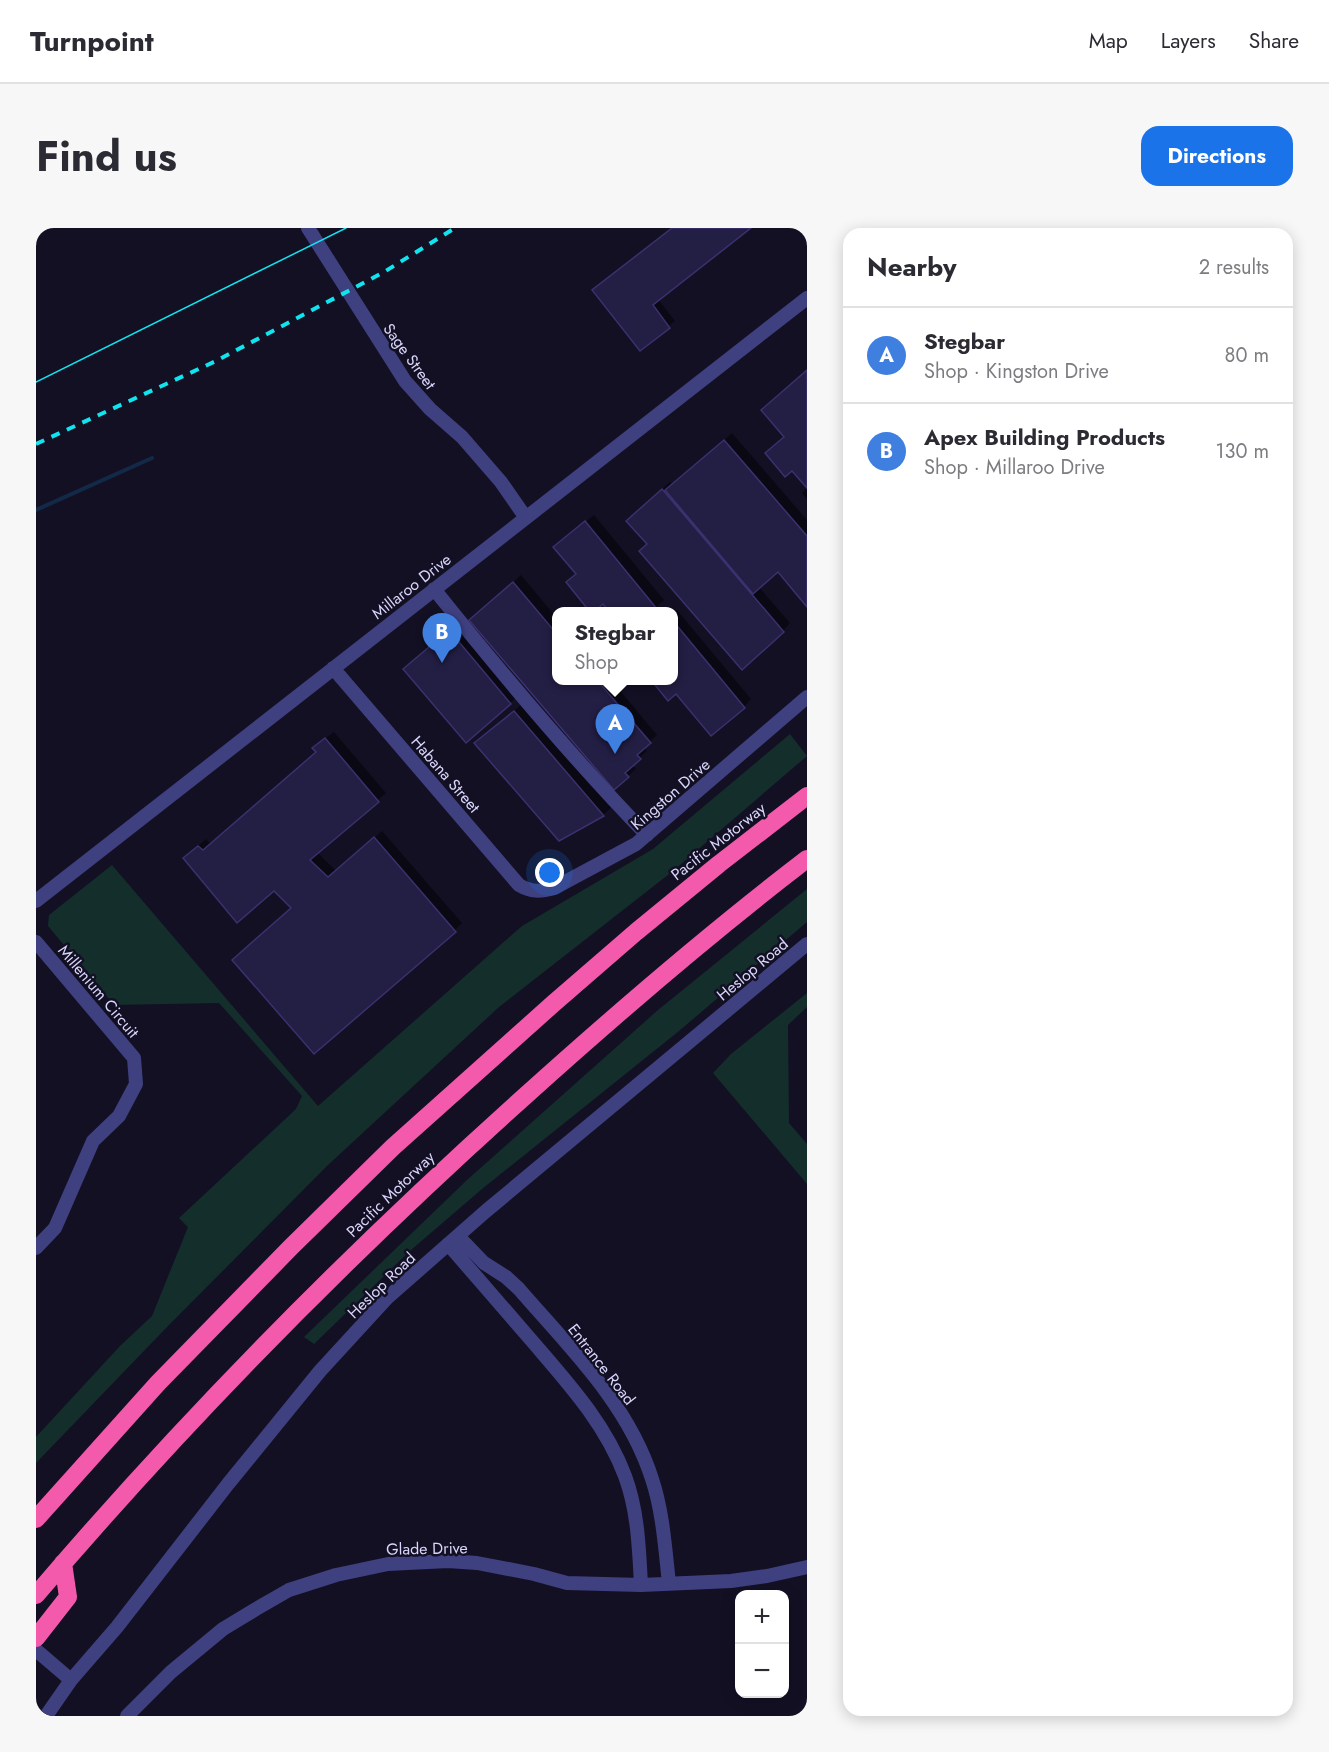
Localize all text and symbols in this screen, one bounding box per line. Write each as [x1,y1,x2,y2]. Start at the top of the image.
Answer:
text: Turnpoint [30,21,154,62]
text: Map [1089,26,1128,56]
text: Layers [1161,26,1216,56]
text: Share [1249,26,1299,56]
text: Find us [36,126,177,187]
button: Directions [1141,126,1293,186]
text: Nearby [867,248,956,286]
text: 2 results [1199,253,1269,282]
street label: Sage Street [378,318,442,394]
text: Stegbar [924,325,1005,357]
text: A [879,341,894,370]
text: 80 m [1224,341,1269,370]
text: Shop · Kingston Drive [924,357,1109,386]
text: Apex Building Products [924,421,1165,453]
text: B [880,437,893,466]
text: 130 m [1215,437,1269,466]
text: Shop · Millaroo Drive [924,453,1105,482]
street label: Millaroo Drive [367,548,456,625]
popup [552,607,678,685]
pin: B [422,614,462,663]
text: Stegbar [574,616,656,648]
text: Shop [574,648,618,677]
pin: A [596,704,634,754]
street label: Habana Street [406,731,486,818]
street label: Kingston Drive [626,753,715,835]
street label: Pacific Motorway [666,796,771,886]
your location [535,858,564,887]
street label: Heslop Road [712,933,793,1006]
street label: Millenium Circuit [53,940,145,1043]
street label: Pacific Motorway [341,1146,440,1242]
street label: Heslop Road [342,1247,421,1324]
street label: Entrance Road [562,1319,641,1410]
street label: Glade Drive [386,1536,468,1561]
map controls [735,1590,789,1698]
button: + [735,1590,789,1644]
button: − [735,1644,789,1698]

